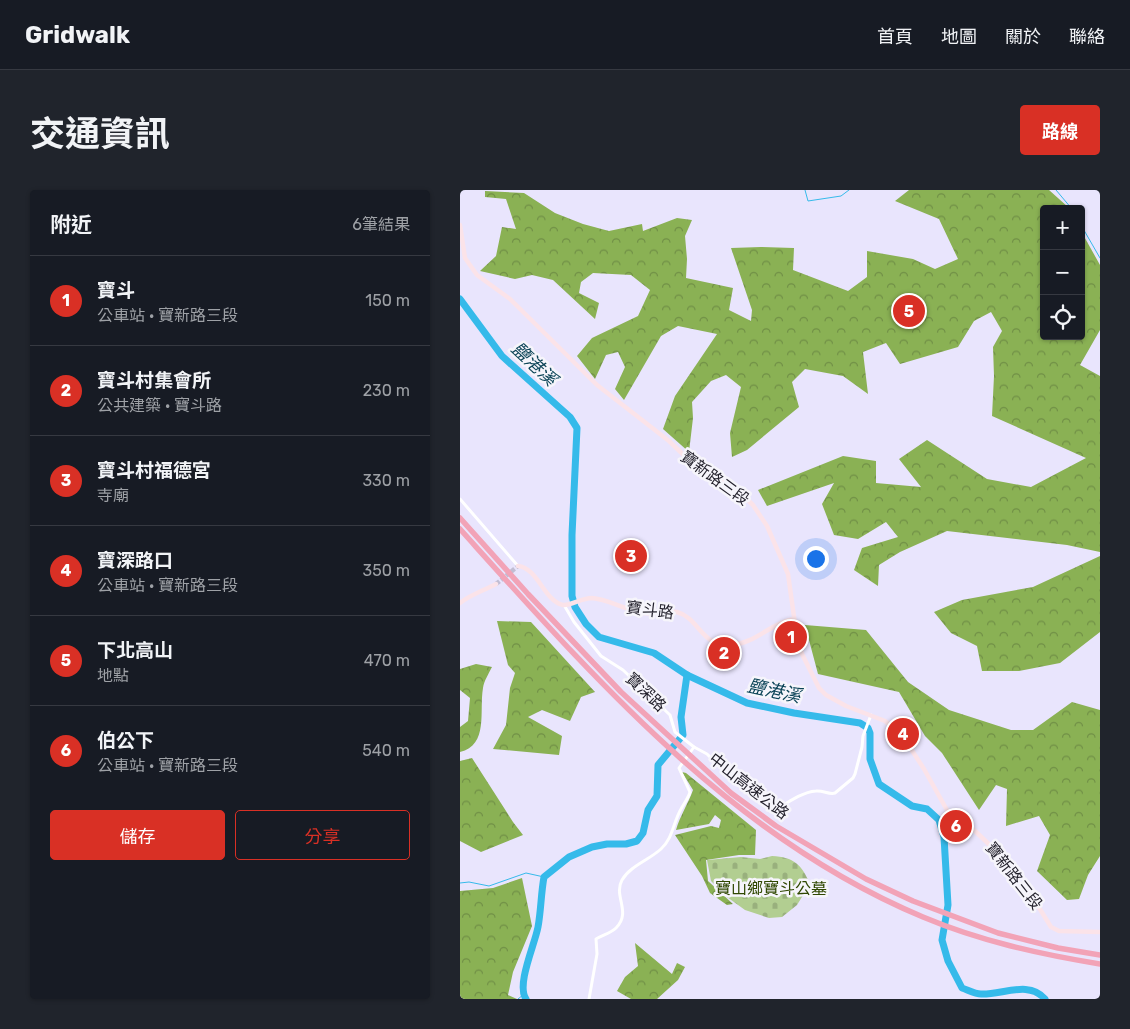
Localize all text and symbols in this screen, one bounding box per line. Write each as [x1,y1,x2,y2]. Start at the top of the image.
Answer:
text: Gridwalk [25,21,130,49]
text: 首頁 [877,26,913,48]
text: 地圖 [941,26,977,48]
text: 關於 [1005,26,1041,48]
text: 聯絡 [1069,26,1105,48]
button: 路線 [1020,105,1100,155]
text: 交通資訊 [30,113,170,155]
map controls [1040,205,1085,340]
button: + [1040,205,1085,250]
text: 附近 [50,212,92,237]
text: 6筆結果 [352,215,410,234]
button: − [1040,250,1085,295]
text: 寶斗 [97,279,135,302]
text: 1 [62,291,70,310]
text: 150 m [365,291,410,310]
pin: 5 [893,292,925,330]
button: locate [1040,295,1085,340]
text: 公車站 · 寶新路三段 [97,306,238,325]
water label: 鹽港溪 [507,338,563,393]
text: 寶斗村集會所 [97,369,211,392]
text: 2 [61,381,71,400]
text: 230 m [363,381,410,400]
text: 公共建築 · 寶斗路 [97,396,222,415]
street label: 寶新路三段 [677,447,753,509]
text: 寶斗村福德宮 [97,459,211,482]
text: 3 [61,471,71,490]
text: 330 m [362,471,410,490]
text: 寺廟 [97,486,129,505]
pin: 3 [615,537,647,575]
your location [803,546,829,572]
text: 寶深路口 [97,549,173,572]
text: 4 [61,561,71,580]
text: 350 m [363,561,410,580]
text: 公車站 · 寶新路三段 [97,576,238,595]
street label: 寶斗路 [625,598,675,622]
pin: 1 [775,618,807,656]
pin: 2 [708,634,740,672]
text: 下北高山 [97,639,173,662]
text: 5 [61,651,71,670]
text: 470 m [364,651,410,670]
text: 地點 [97,666,129,685]
street label: 寶深路 [622,669,670,715]
water label: 鹽港溪 [745,675,806,708]
pin: 4 [887,715,919,753]
text: 伯公下 [97,729,154,752]
text: 6 [61,741,71,760]
text: 540 m [362,741,410,760]
street label: 中山高速公路 [705,749,793,823]
text: 公車站 · 寶新路三段 [97,756,238,775]
pin: 6 [940,807,972,845]
button: 儲存 [50,810,225,860]
button: 分享 [235,810,410,860]
street label: 寶新路三段 [982,839,1046,913]
park label: 寶山鄉寶斗公墓 [715,879,827,898]

